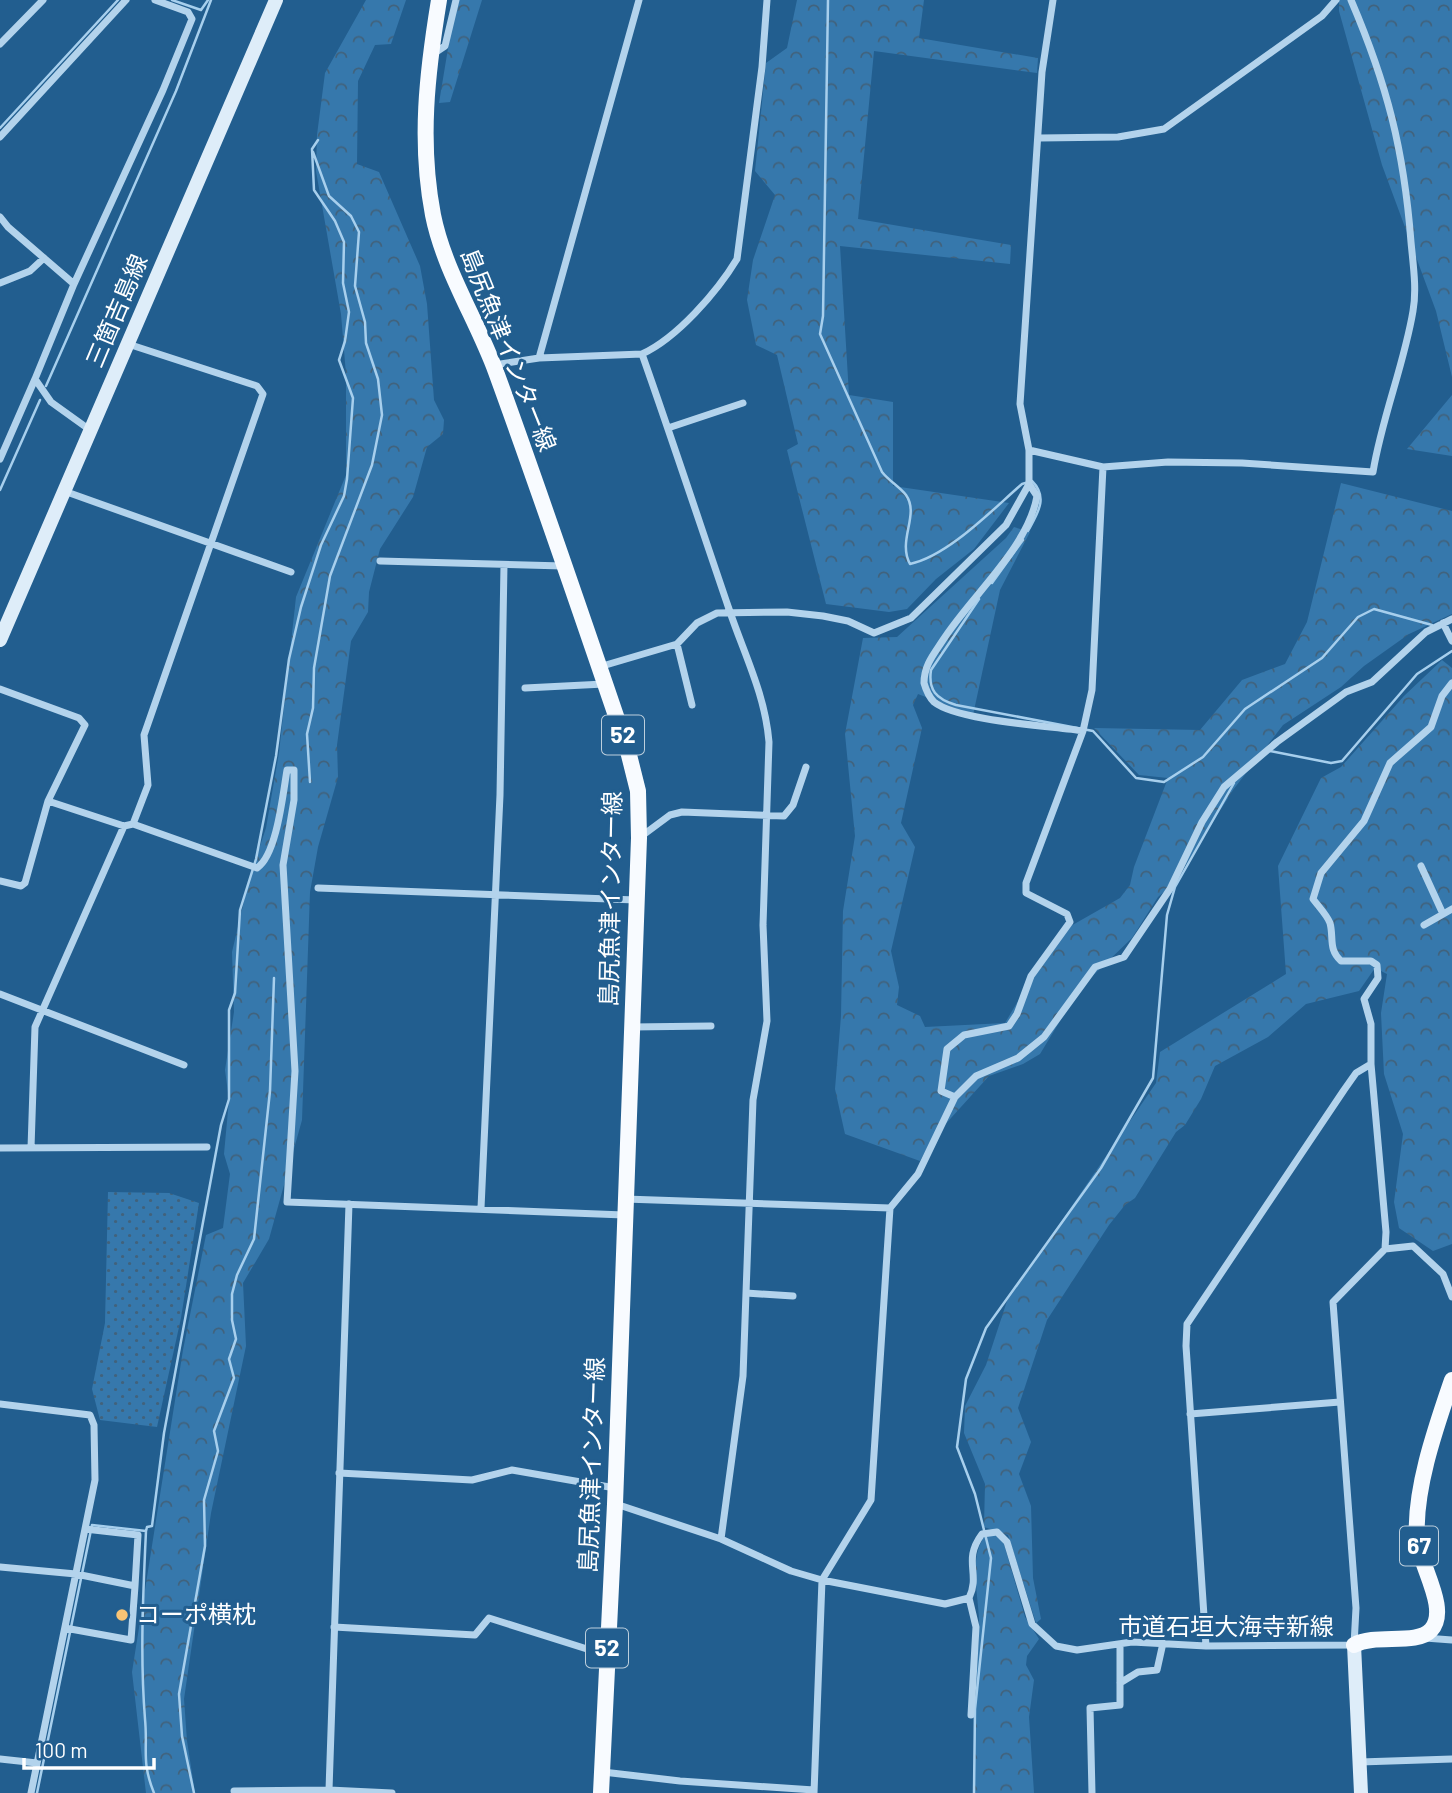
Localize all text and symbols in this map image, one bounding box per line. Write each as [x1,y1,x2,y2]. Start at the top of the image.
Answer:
street label: 島尻魚津インター線 [455,244,563,455]
street label: 三箇吉島線 [79,250,152,371]
road number: 52 [602,716,644,754]
street label: 島尻魚津インター線 [593,791,626,1007]
street label: 島尻魚津インター線 [572,1357,609,1573]
road number: 67 [1400,1526,1438,1566]
place label: コーポ横枕 [136,1599,256,1628]
marker: コーポ横枕 [114,1607,130,1623]
street label: 市道石垣大海寺新線 [1118,1611,1334,1640]
road number: 52 [586,1628,628,1667]
scale bar [24,1727,154,1771]
text: 100 m [35,1737,88,1762]

